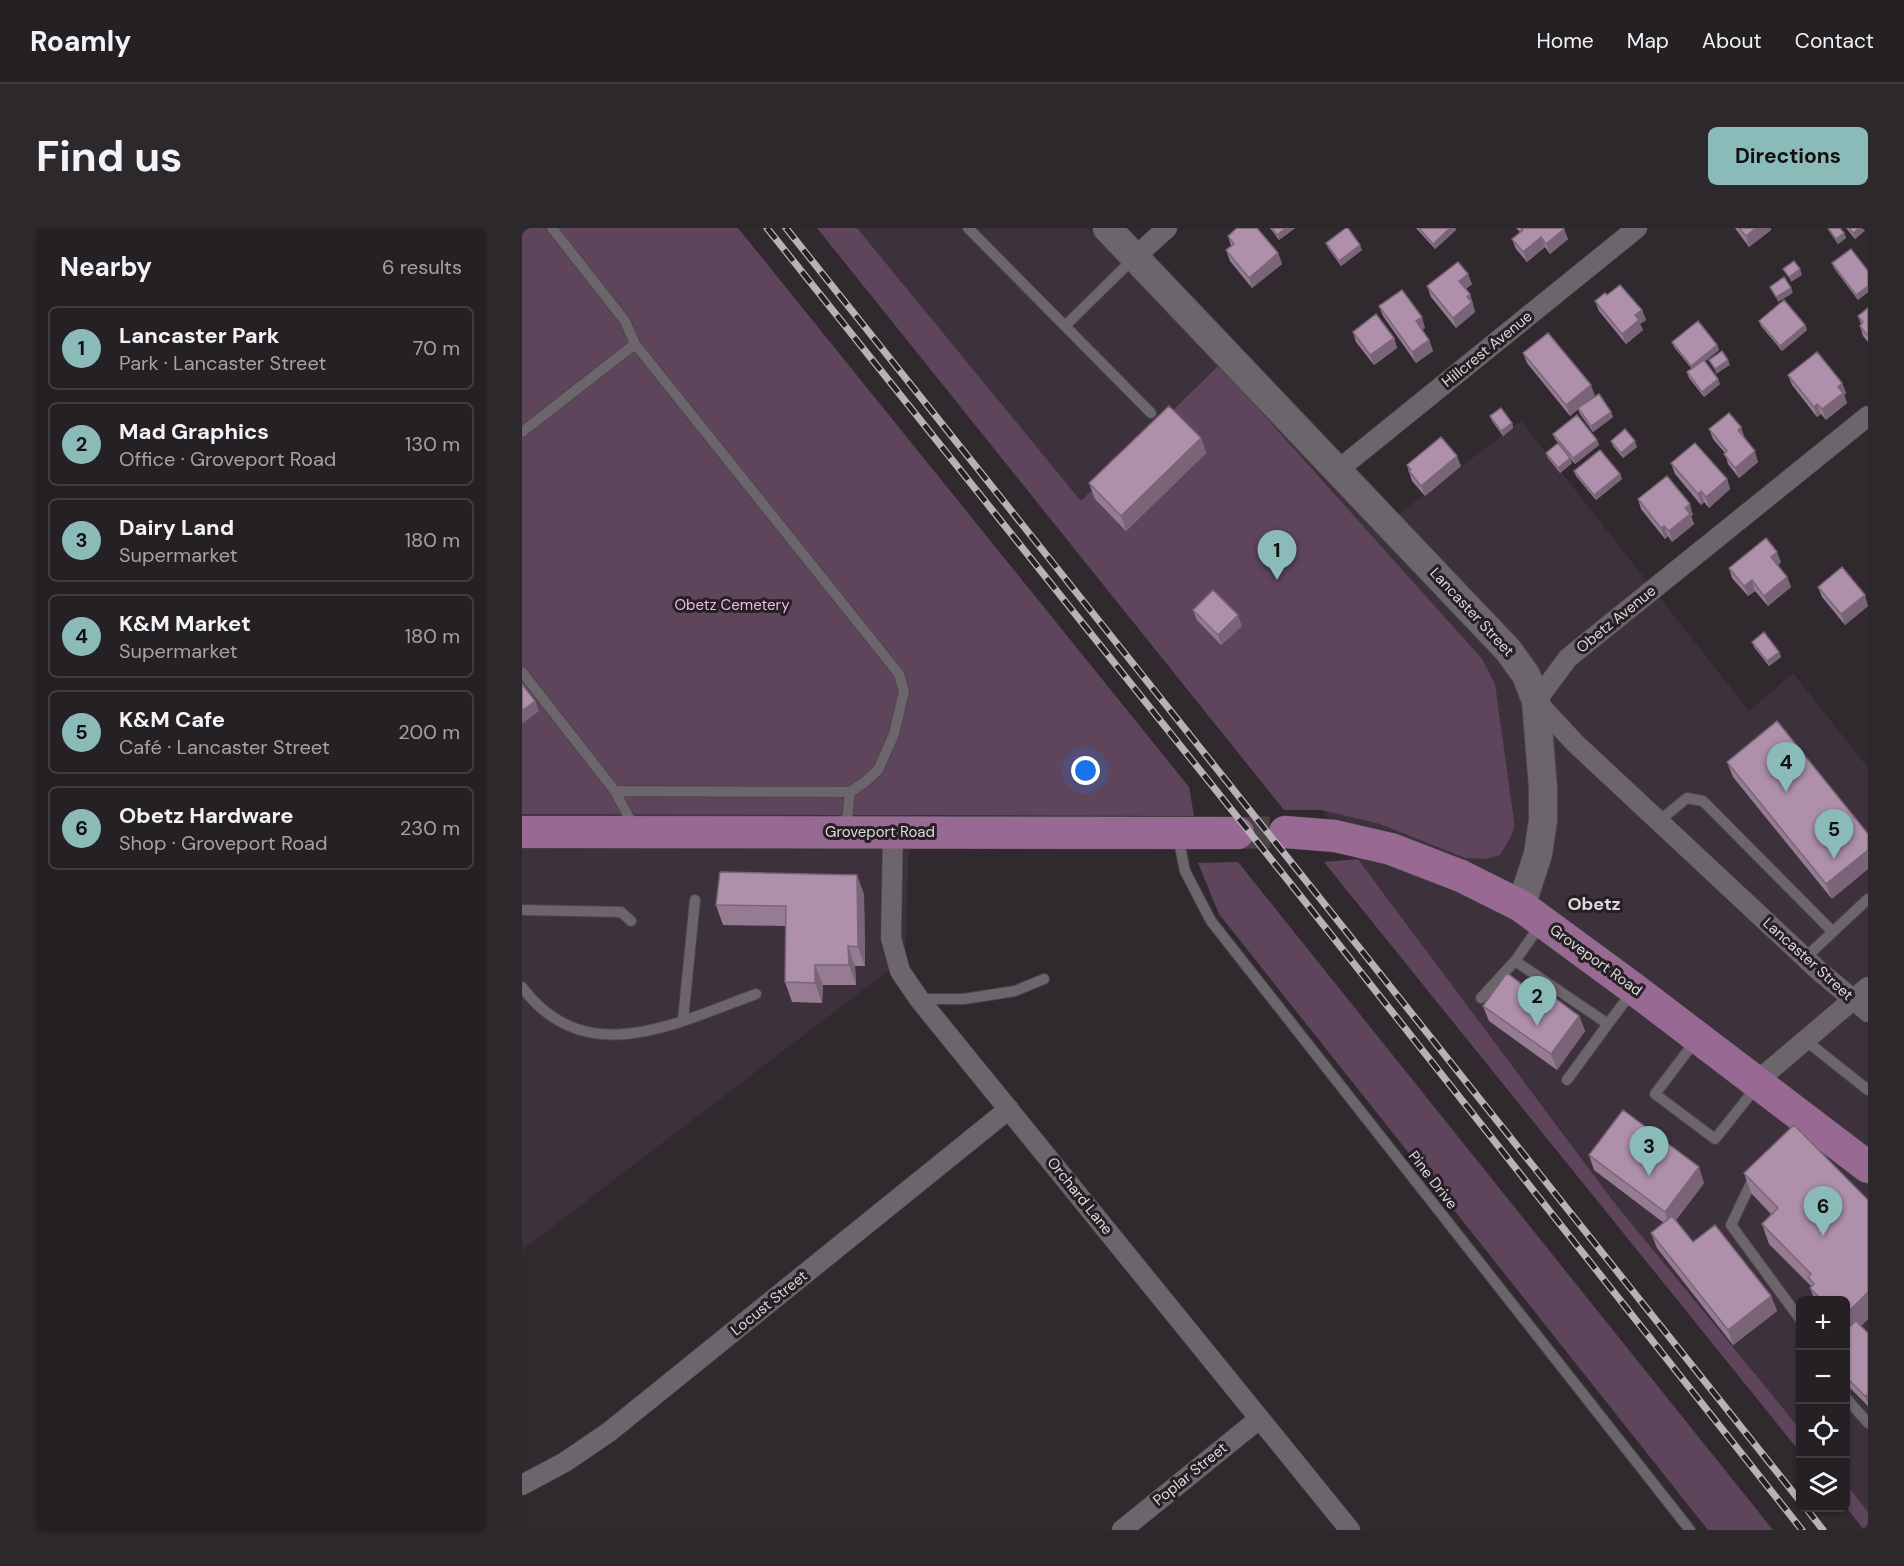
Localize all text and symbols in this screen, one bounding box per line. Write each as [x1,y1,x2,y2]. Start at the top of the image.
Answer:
text: Roamly [30,23,131,60]
text: Home [1536,27,1594,55]
text: Map [1627,27,1669,55]
text: About [1702,27,1762,55]
text: Contact [1795,27,1874,55]
button: Directions [1708,127,1868,185]
text: Find us [36,129,182,184]
text: Nearby [60,250,152,284]
text: 6 results [382,254,462,280]
street label: Hillcrest Avenue [1438,306,1536,392]
text: Lancaster Park [119,321,279,350]
text: 1 [78,335,85,361]
text: 70 m [413,335,460,361]
text: Park · Lancaster Street [119,350,326,376]
text: Mad Graphics [119,417,269,446]
text: 2 [76,431,87,457]
text: 130 m [405,431,460,457]
text: Office · Groveport Road [119,446,336,472]
text: Dairy Land [119,513,234,542]
text: 3 [75,527,88,553]
text: 180 m [405,527,460,553]
pin: 1 [1258,530,1296,580]
text: Supermarket [119,542,238,568]
street label: Lancaster Street [1426,563,1519,661]
street label: Obetz Avenue [1572,581,1660,657]
park label: Obetz Cemetery [675,595,790,615]
text: K&M Market [119,609,251,638]
text: 4 [75,623,88,649]
text: 180 m [405,623,460,649]
text: Supermarket [119,638,238,664]
text: K&M Cafe [119,705,225,734]
text: 5 [75,719,88,745]
text: 200 m [398,719,460,745]
text: Café · Lancaster Street [119,734,330,760]
pin: 4 [1766,742,1806,792]
your location [1071,756,1100,785]
text: Obetz Hardware [119,801,293,830]
pin: 5 [1814,810,1854,859]
text: 6 [75,815,88,841]
text: 230 m [400,815,460,841]
street label: Groveport Road [825,822,935,842]
text: Shop · Groveport Road [119,830,328,856]
district label: Obetz [1567,892,1621,916]
street label: Lancaster Street [1759,913,1857,1005]
street label: Groveport Road [1546,920,1646,1000]
pin: 2 [1518,976,1556,1026]
pin: 3 [1630,1126,1668,1176]
street label: Pine Drive [1404,1147,1462,1213]
street label: Orchard Lane [1043,1153,1117,1239]
pin: 6 [1804,1186,1842,1236]
street label: Locust Street [726,1266,812,1340]
map controls [1796,1296,1850,1512]
button: + [1796,1296,1850,1350]
button: − [1796,1350,1850,1404]
button: locate [1796,1404,1850,1458]
street label: Poplar Street [1149,1438,1231,1510]
button: layers [1796,1458,1850,1512]

